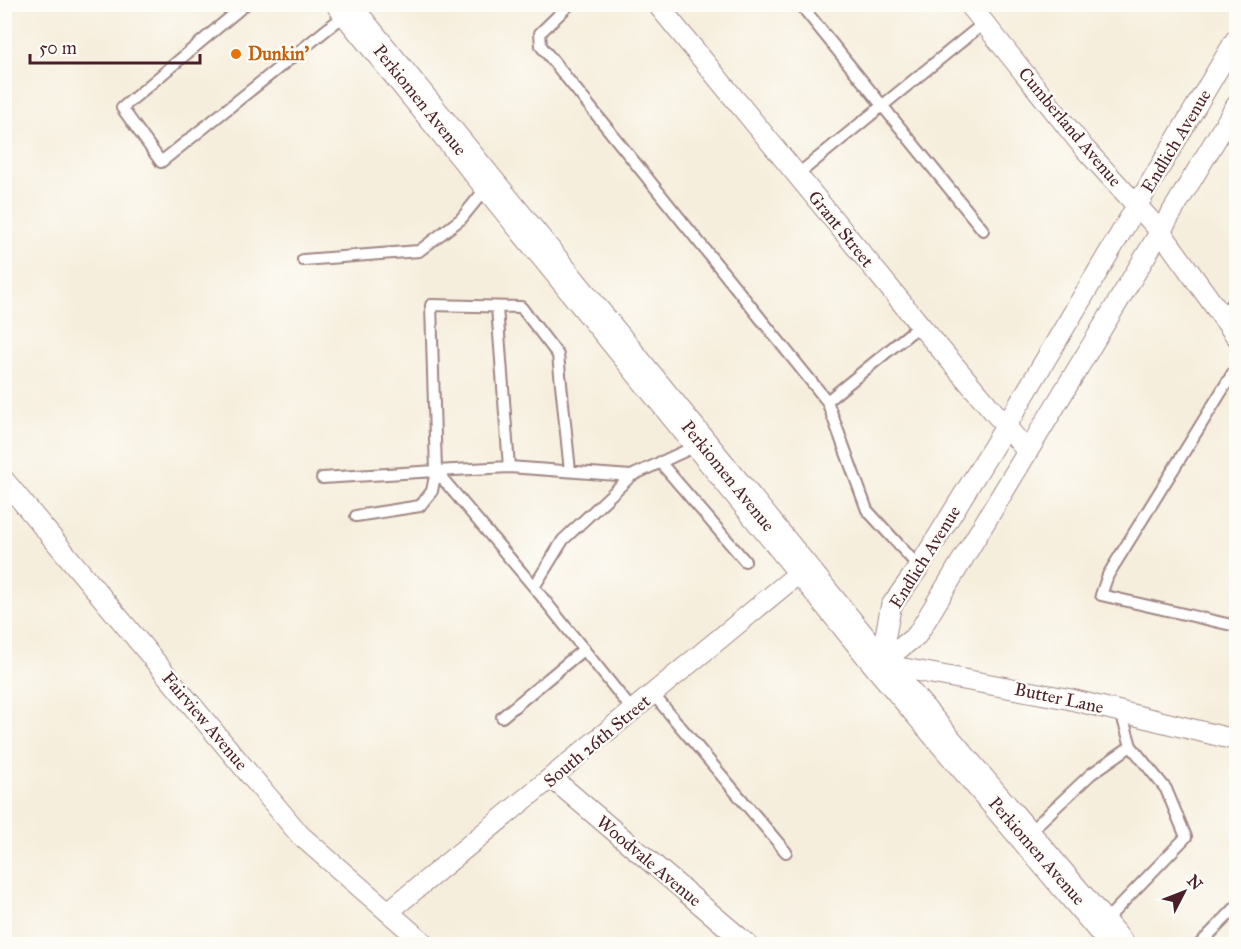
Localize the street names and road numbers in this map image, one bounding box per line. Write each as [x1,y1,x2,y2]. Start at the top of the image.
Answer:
street label: Perkiomen Avenue [368,40,472,160]
street label: Cumberland Avenue [1014,63,1126,191]
street label: Endlich Avenue [1136,85,1216,197]
street label: Grant Street [803,186,879,272]
street label: Perkiomen Avenue [676,416,780,536]
street label: Endlich Avenue [885,502,965,612]
street label: Fairview Avenue [157,667,253,775]
street label: Butter Lane [1012,678,1106,718]
street label: South 26th Street [539,690,655,792]
street label: Perkiomen Avenue [984,792,1090,910]
street label: Woodvale Avenue [592,811,706,911]

